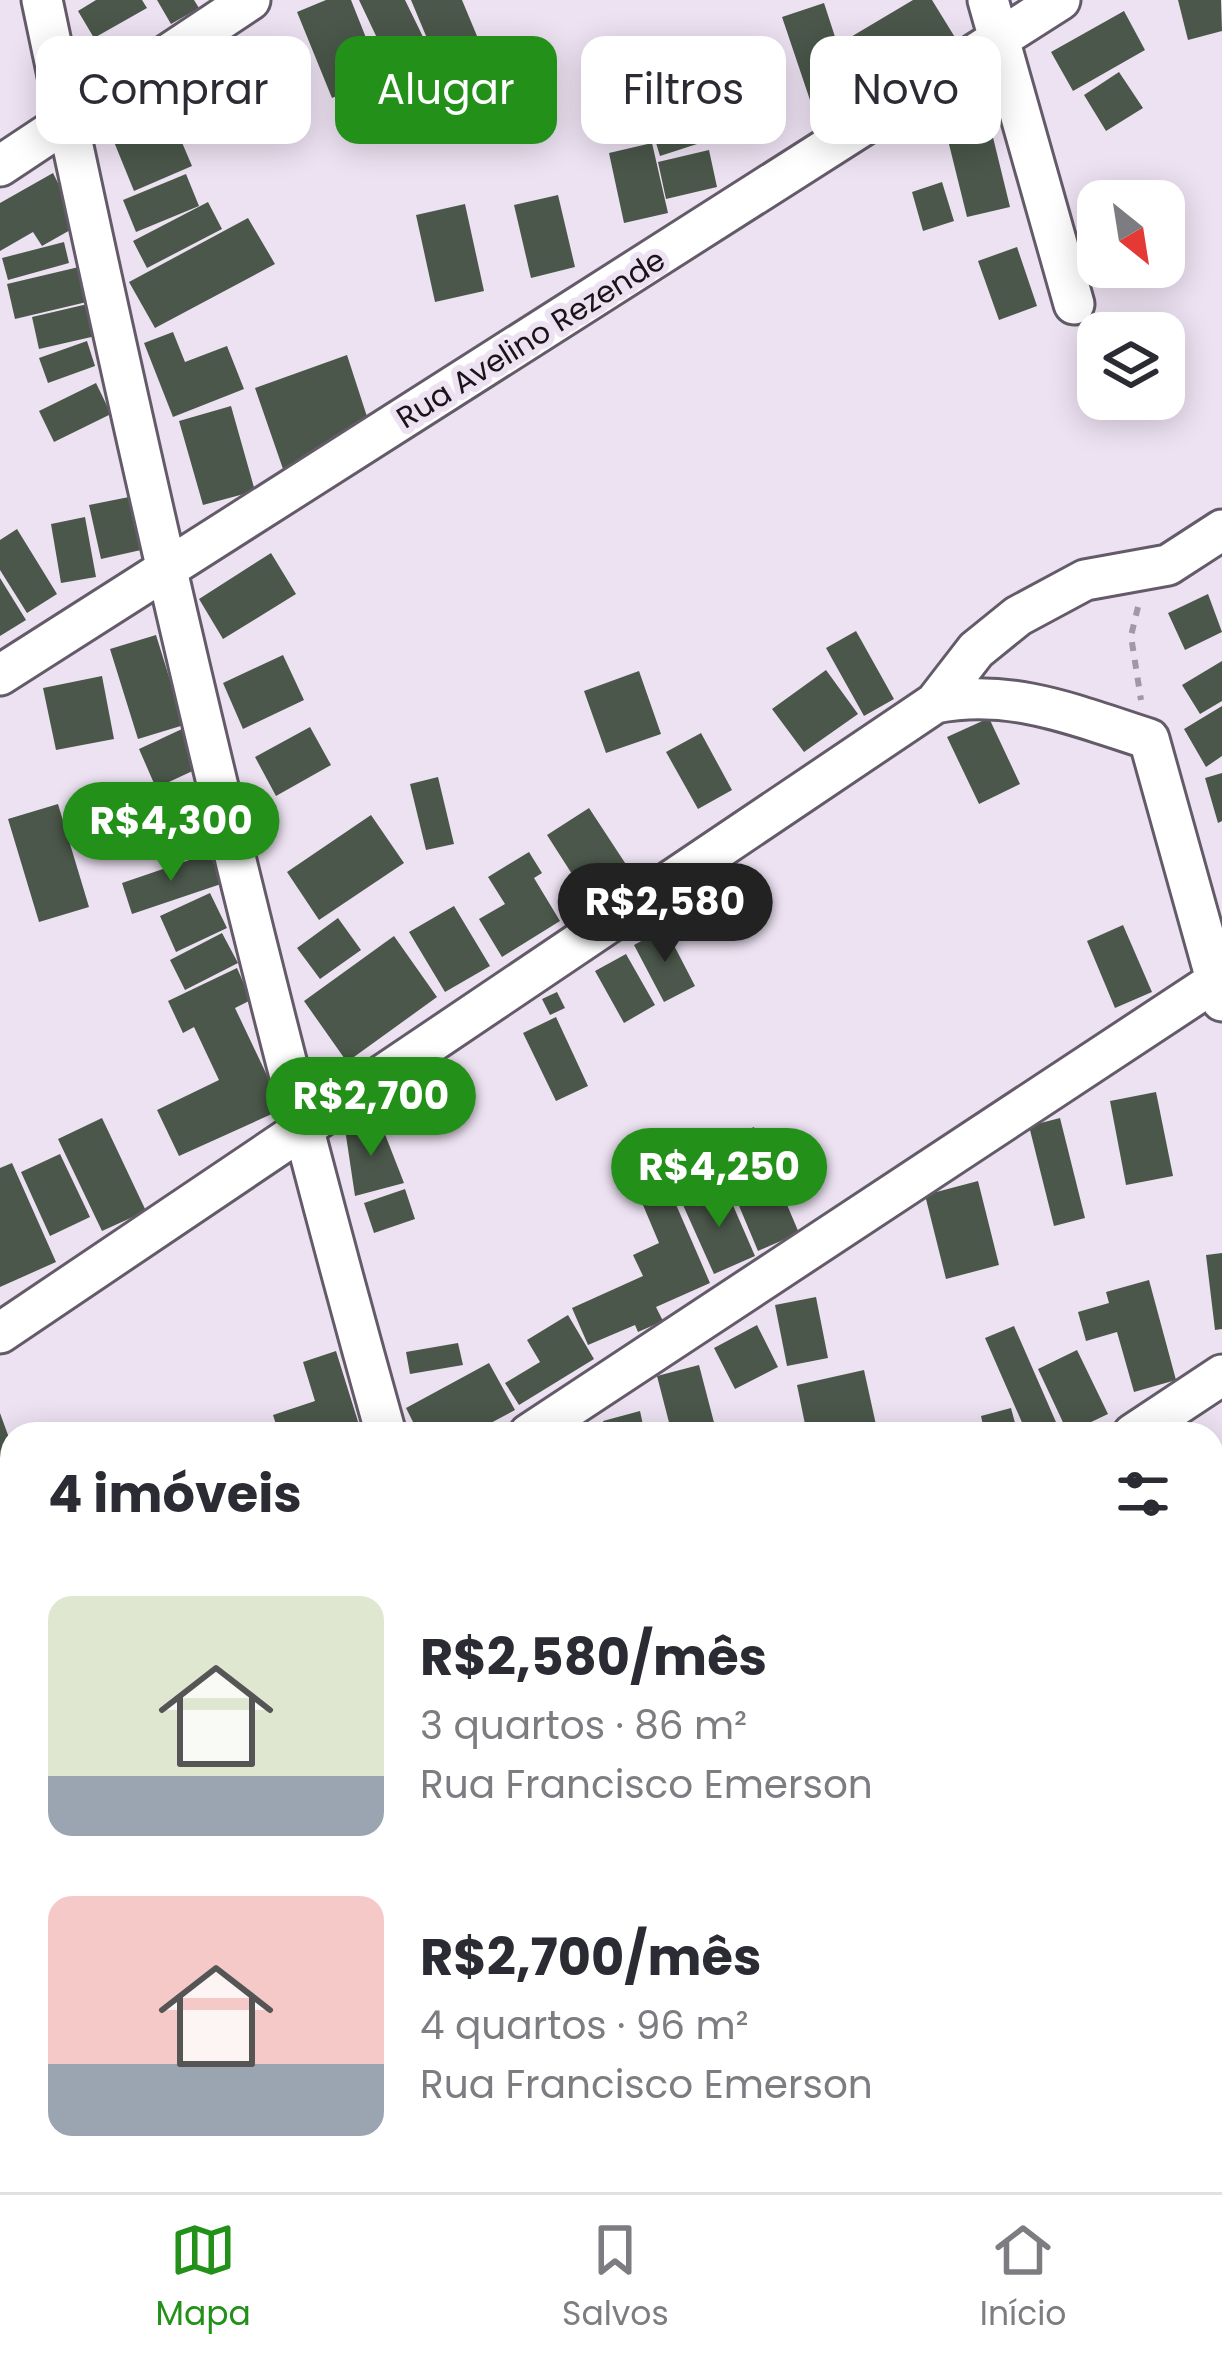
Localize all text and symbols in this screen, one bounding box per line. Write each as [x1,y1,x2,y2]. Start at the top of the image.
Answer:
chip: Comprar [36,36,311,144]
chip: Alugar [335,36,557,144]
chip: Filtros [581,36,786,144]
chip: Novo [810,36,1001,144]
north arrow [1077,180,1185,288]
map controls [1077,180,1185,420]
street label: Rua Avelino Rezende [388,238,673,439]
button: layers [1077,312,1185,420]
pin: R$4,300 [60,782,282,884]
text: R$4,300 [89,793,253,848]
pin: R$2,580 [554,863,776,965]
text: R$2,580 [585,874,745,929]
pin: R$2,700 [260,1057,482,1159]
text: R$2,700 [293,1068,449,1123]
pin: R$4,250 [608,1128,830,1230]
text: R$4,250 [638,1139,800,1194]
text: 4 imóveis [48,1458,302,1530]
icon: filters [1110,1461,1176,1527]
text: R$2,580/mês [420,1621,767,1693]
icon: home [144,1644,288,1788]
text: 3 quartos · 86 m² [420,1698,747,1753]
text: Rua Francisco Emerson [420,1757,873,1812]
text: R$2,700/mês [420,1921,761,1993]
icon: home [144,1944,288,2088]
text: 4 quartos · 96 m² [420,1998,749,2053]
text: Rua Francisco Emerson [420,2057,873,2112]
tab: Mapa [156,2217,251,2339]
tab: Salvos [562,2217,669,2339]
tab: Início [980,2217,1066,2339]

